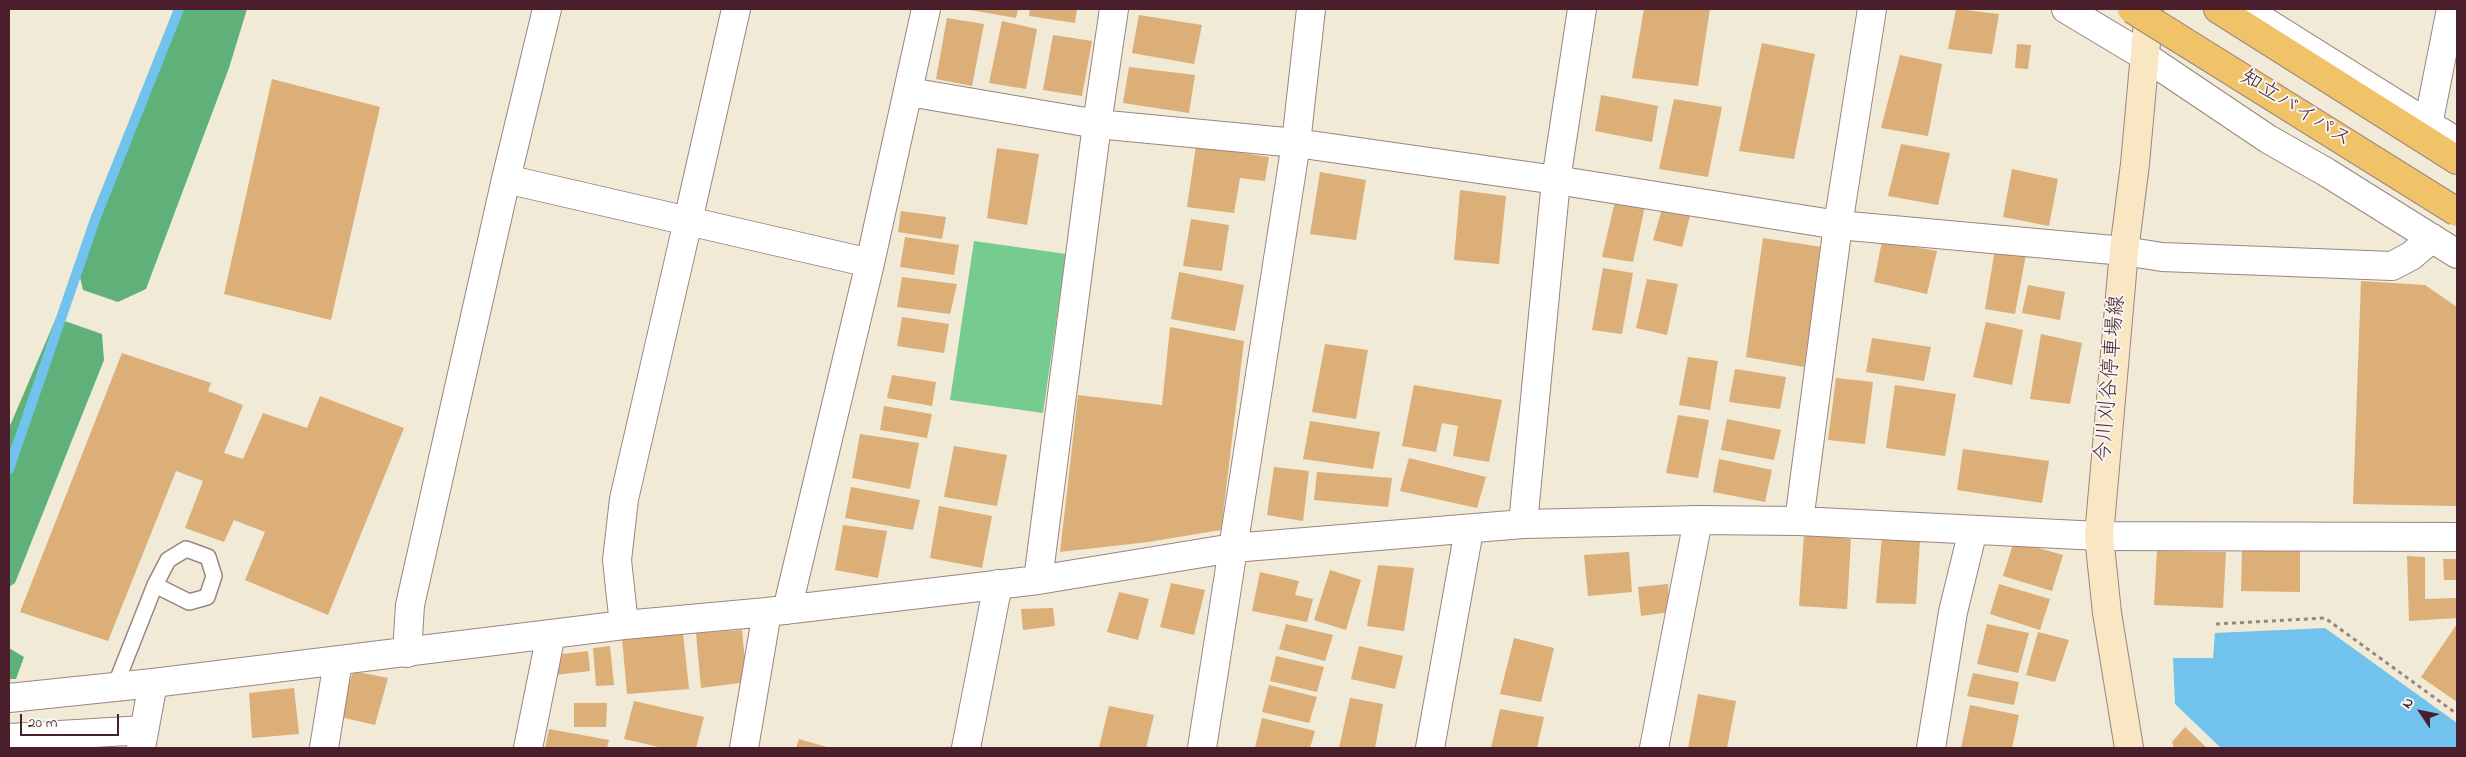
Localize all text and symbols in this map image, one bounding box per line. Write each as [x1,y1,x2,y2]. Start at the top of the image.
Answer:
street label: 知立バイパス [2235,66,2355,154]
street label: 今川刈谷停車場線 [2092,294,2132,464]
north arrow [2396,687,2446,737]
text: N [2397,694,2419,713]
scale bar [22,704,121,736]
text: 20 m [28,712,57,734]

